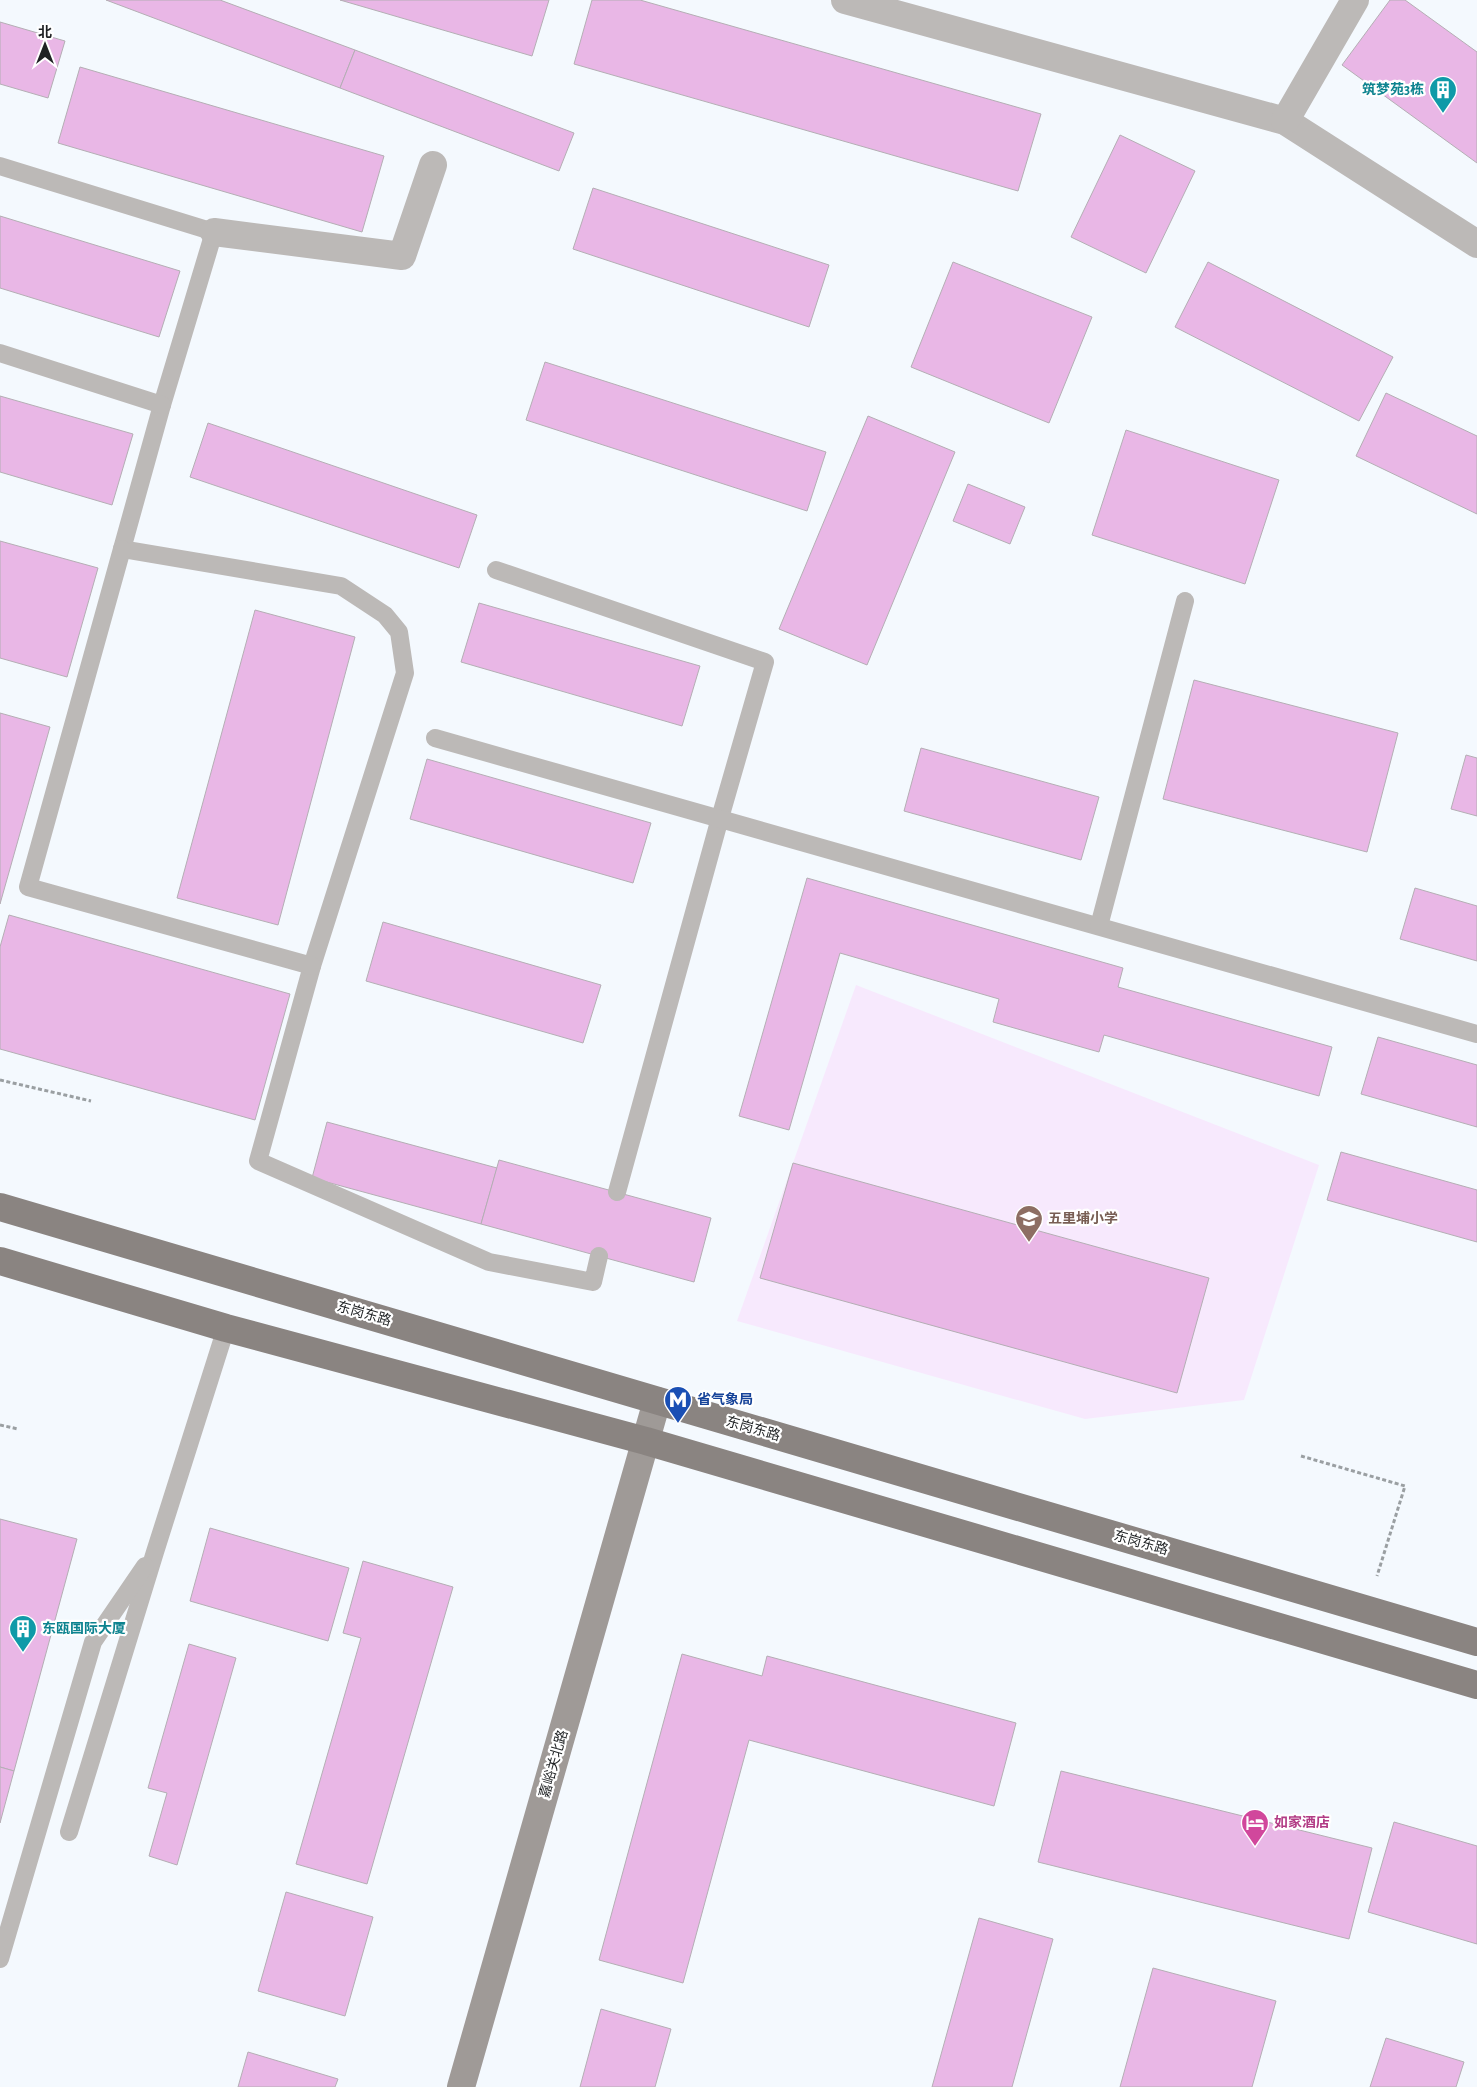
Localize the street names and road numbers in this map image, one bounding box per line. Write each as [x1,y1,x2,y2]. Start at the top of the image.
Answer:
street label: 东岗东路 [335,1299,393,1328]
street label: 东岗东路 [724,1414,782,1443]
street label: 东岗东路 [1112,1528,1170,1557]
street label: 嘉峪关北路 [536,1728,570,1800]

